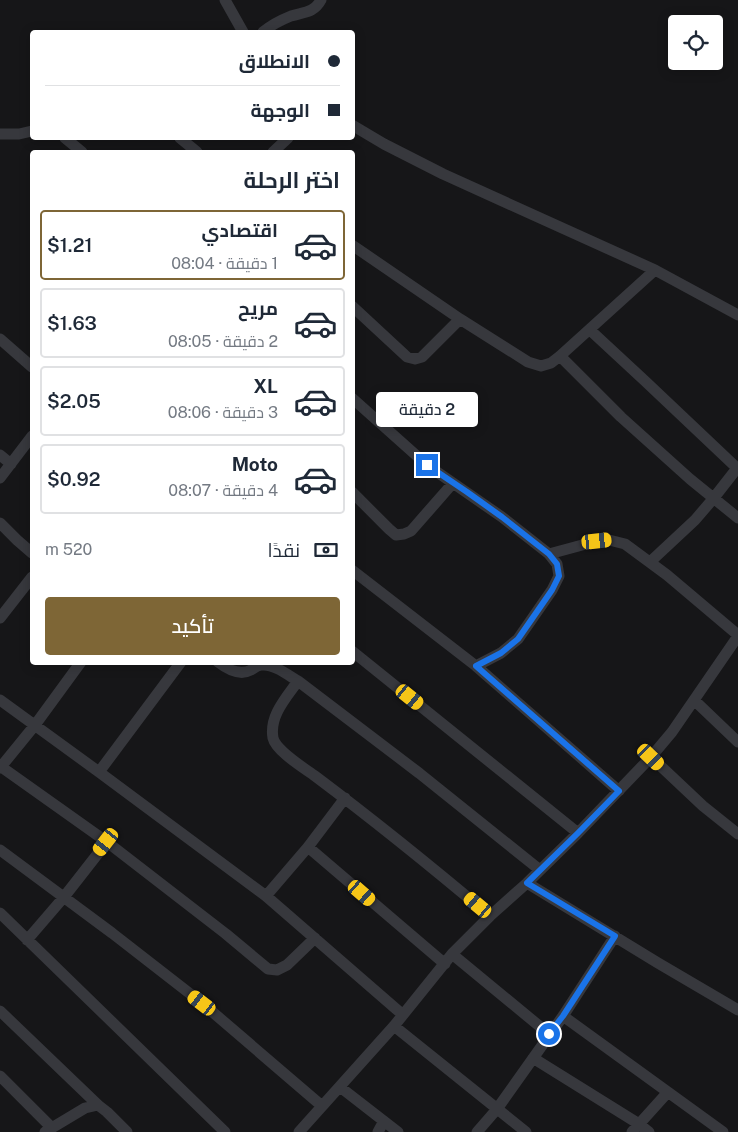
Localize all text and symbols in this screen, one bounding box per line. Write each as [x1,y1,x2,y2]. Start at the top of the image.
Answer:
map controls [668,15,723,70]
button: locate [668,15,723,70]
text: الانطلاق [239,50,310,72]
text: الوجهة [250,99,310,121]
text: اختر الرحلة [244,167,340,193]
text: اقتصادي [202,219,278,241]
icon: car [293,223,338,268]
text: $1.21 [47,234,93,256]
text: 1 دقيقة · 08:04 [171,254,278,273]
text: مريح [238,297,278,319]
icon: car [293,301,338,346]
text: $1.63 [47,312,97,334]
text: 2 دقيقة · 08:05 [168,332,278,351]
text: XL [253,375,278,397]
icon: car [293,379,338,424]
text: $2.05 [47,390,101,412]
callout: 2 دقيقة [376,392,478,428]
text: 2 دقيقة [399,400,455,419]
text: 3 دقيقة · 08:06 [168,403,278,422]
text: Moto [232,453,278,475]
route end [416,454,438,476]
icon: car [293,457,338,502]
text: $0.92 [47,468,100,490]
text: 4 دقيقة · 08:07 [168,481,278,500]
car [581,532,612,550]
icon: cash [312,536,340,564]
text: نقدًا [268,539,300,561]
text: 520 m [45,540,92,559]
button: تأكيد [45,597,340,655]
car [393,682,426,712]
car [634,741,667,773]
car [90,826,121,858]
car [345,877,378,909]
car [461,890,494,920]
car [185,988,218,1018]
route start [538,1023,560,1045]

